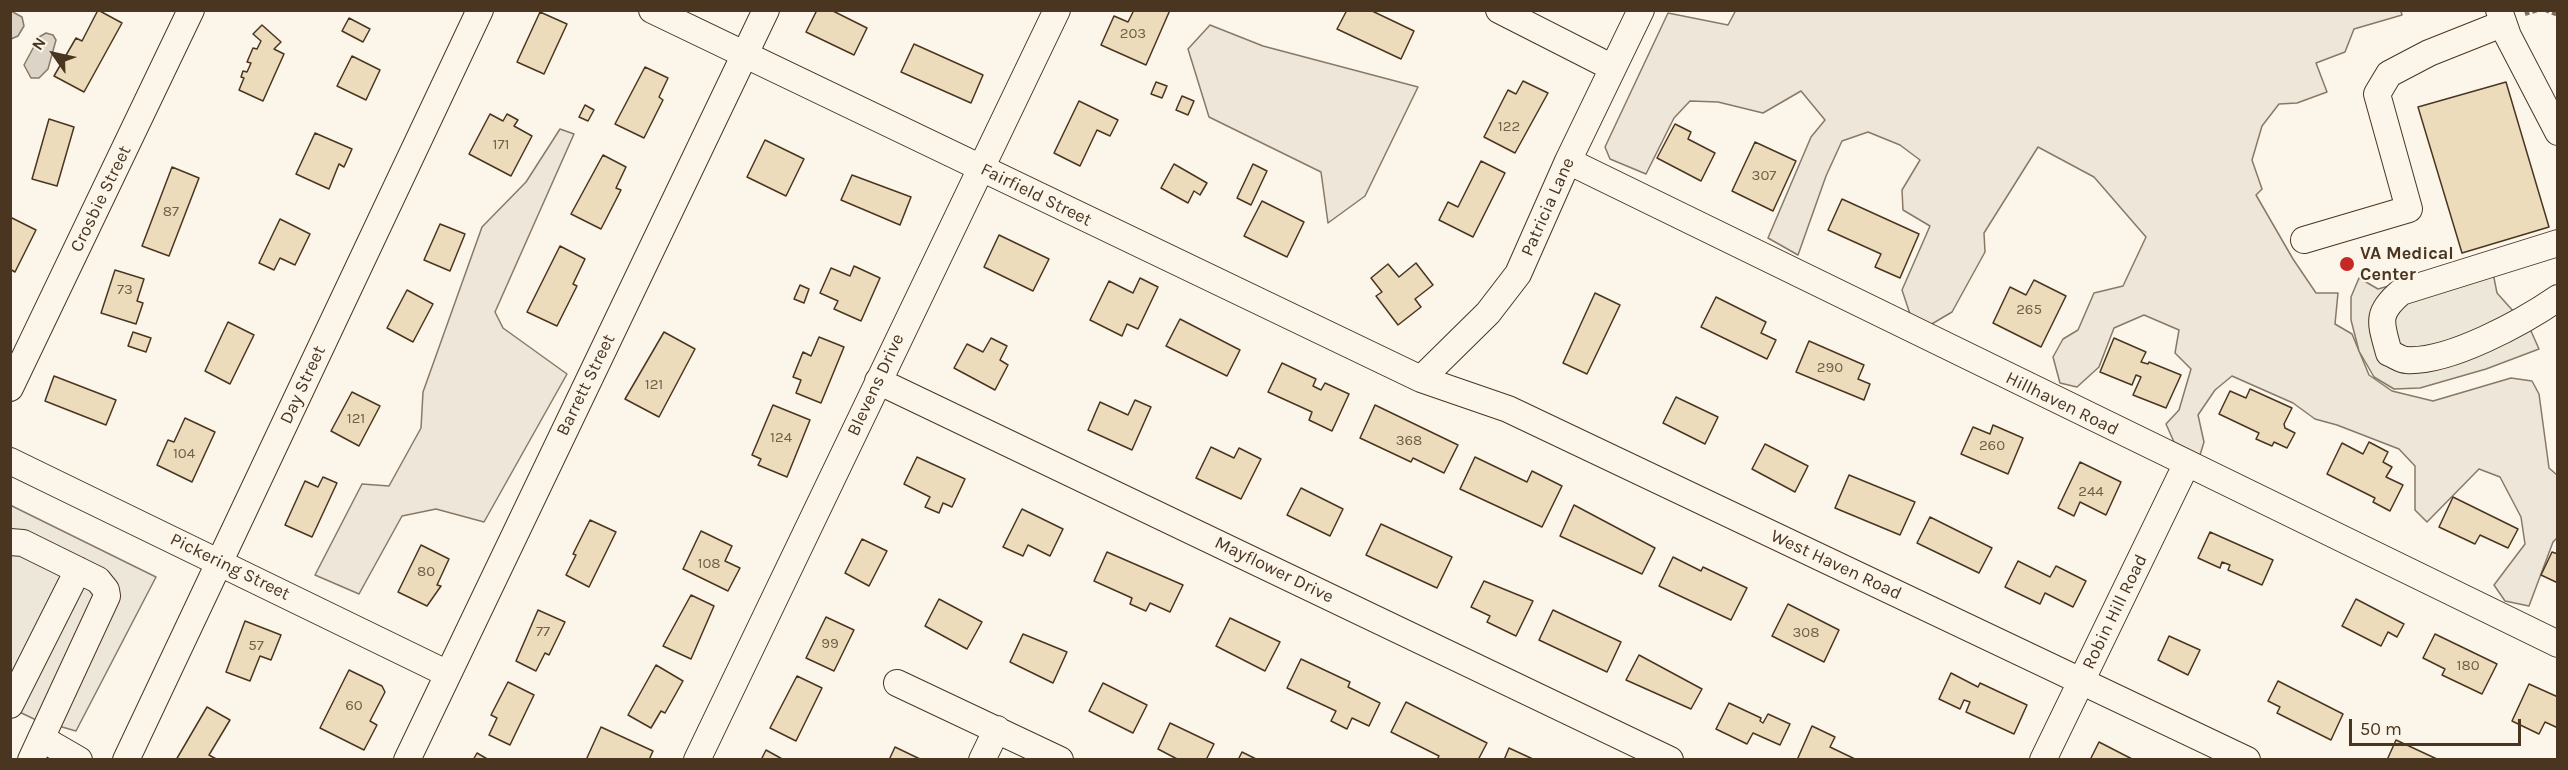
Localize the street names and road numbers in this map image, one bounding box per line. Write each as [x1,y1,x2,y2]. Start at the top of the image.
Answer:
street label: Crosbie Street [66,142,136,256]
street label: Patricia Lane [1517,154,1579,260]
street label: Fairfield Street [977,159,1095,231]
street label: Blevens Drive [843,330,909,440]
street label: Barrett Street [552,331,620,439]
street label: Day Street [275,342,331,428]
street label: Hillhaven Road [2002,367,2122,441]
street label: West Haven Road [1767,525,1905,605]
street label: Pickering Street [167,529,293,605]
street label: Mayflower Drive [1211,532,1337,608]
street label: Robin Hill Road [2078,551,2152,673]

